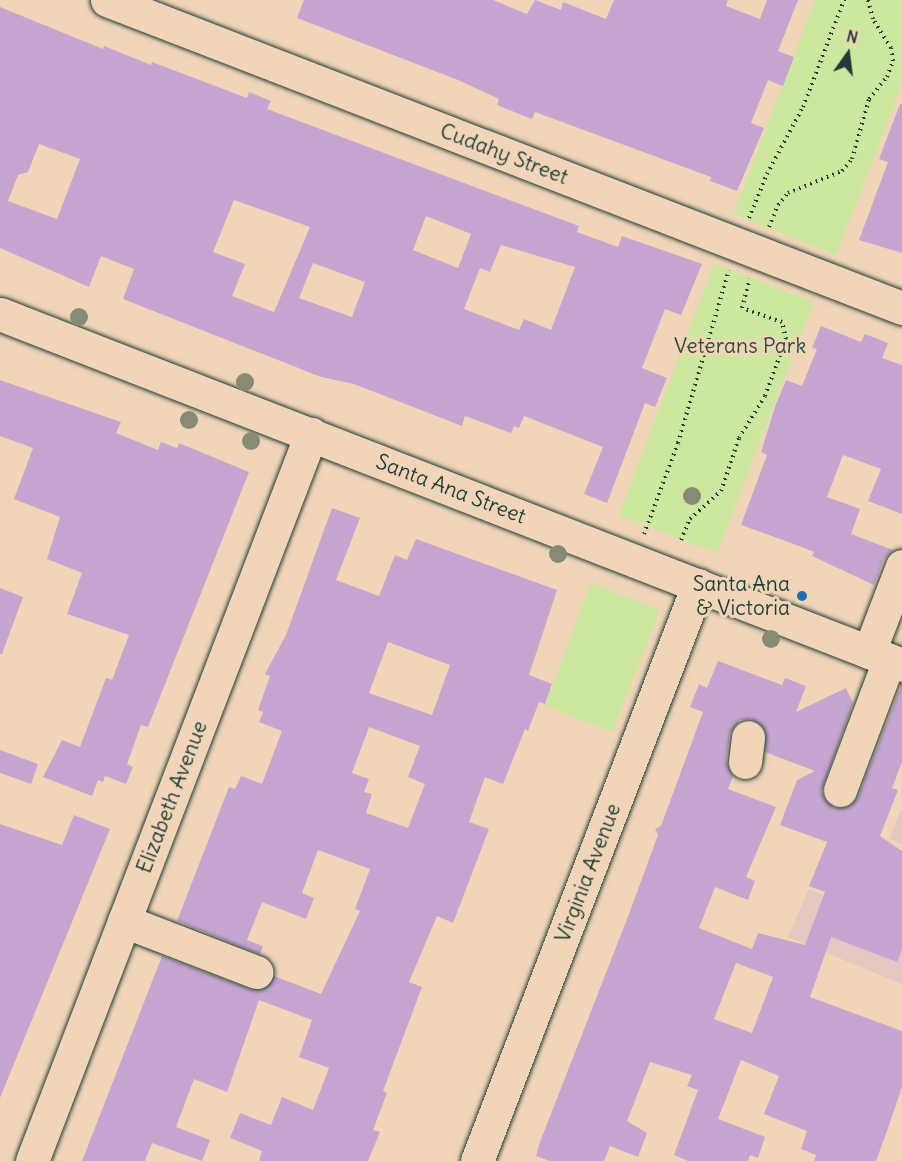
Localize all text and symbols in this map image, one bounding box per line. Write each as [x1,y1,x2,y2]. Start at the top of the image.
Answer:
north arrow [818,24,878,84]
text: N [845,25,860,48]
street label: Cudahy Street [436,118,572,190]
park label: Veterans Park [674,333,806,359]
street label: Santa Ana Street [373,449,529,529]
place label: Santa Ana & Victoria [693,571,790,621]
marker: Santa Ana & Victoria [795,589,809,603]
street label: Elizabeth Avenue [131,717,213,877]
street label: Virginia Avenue [550,800,626,946]

